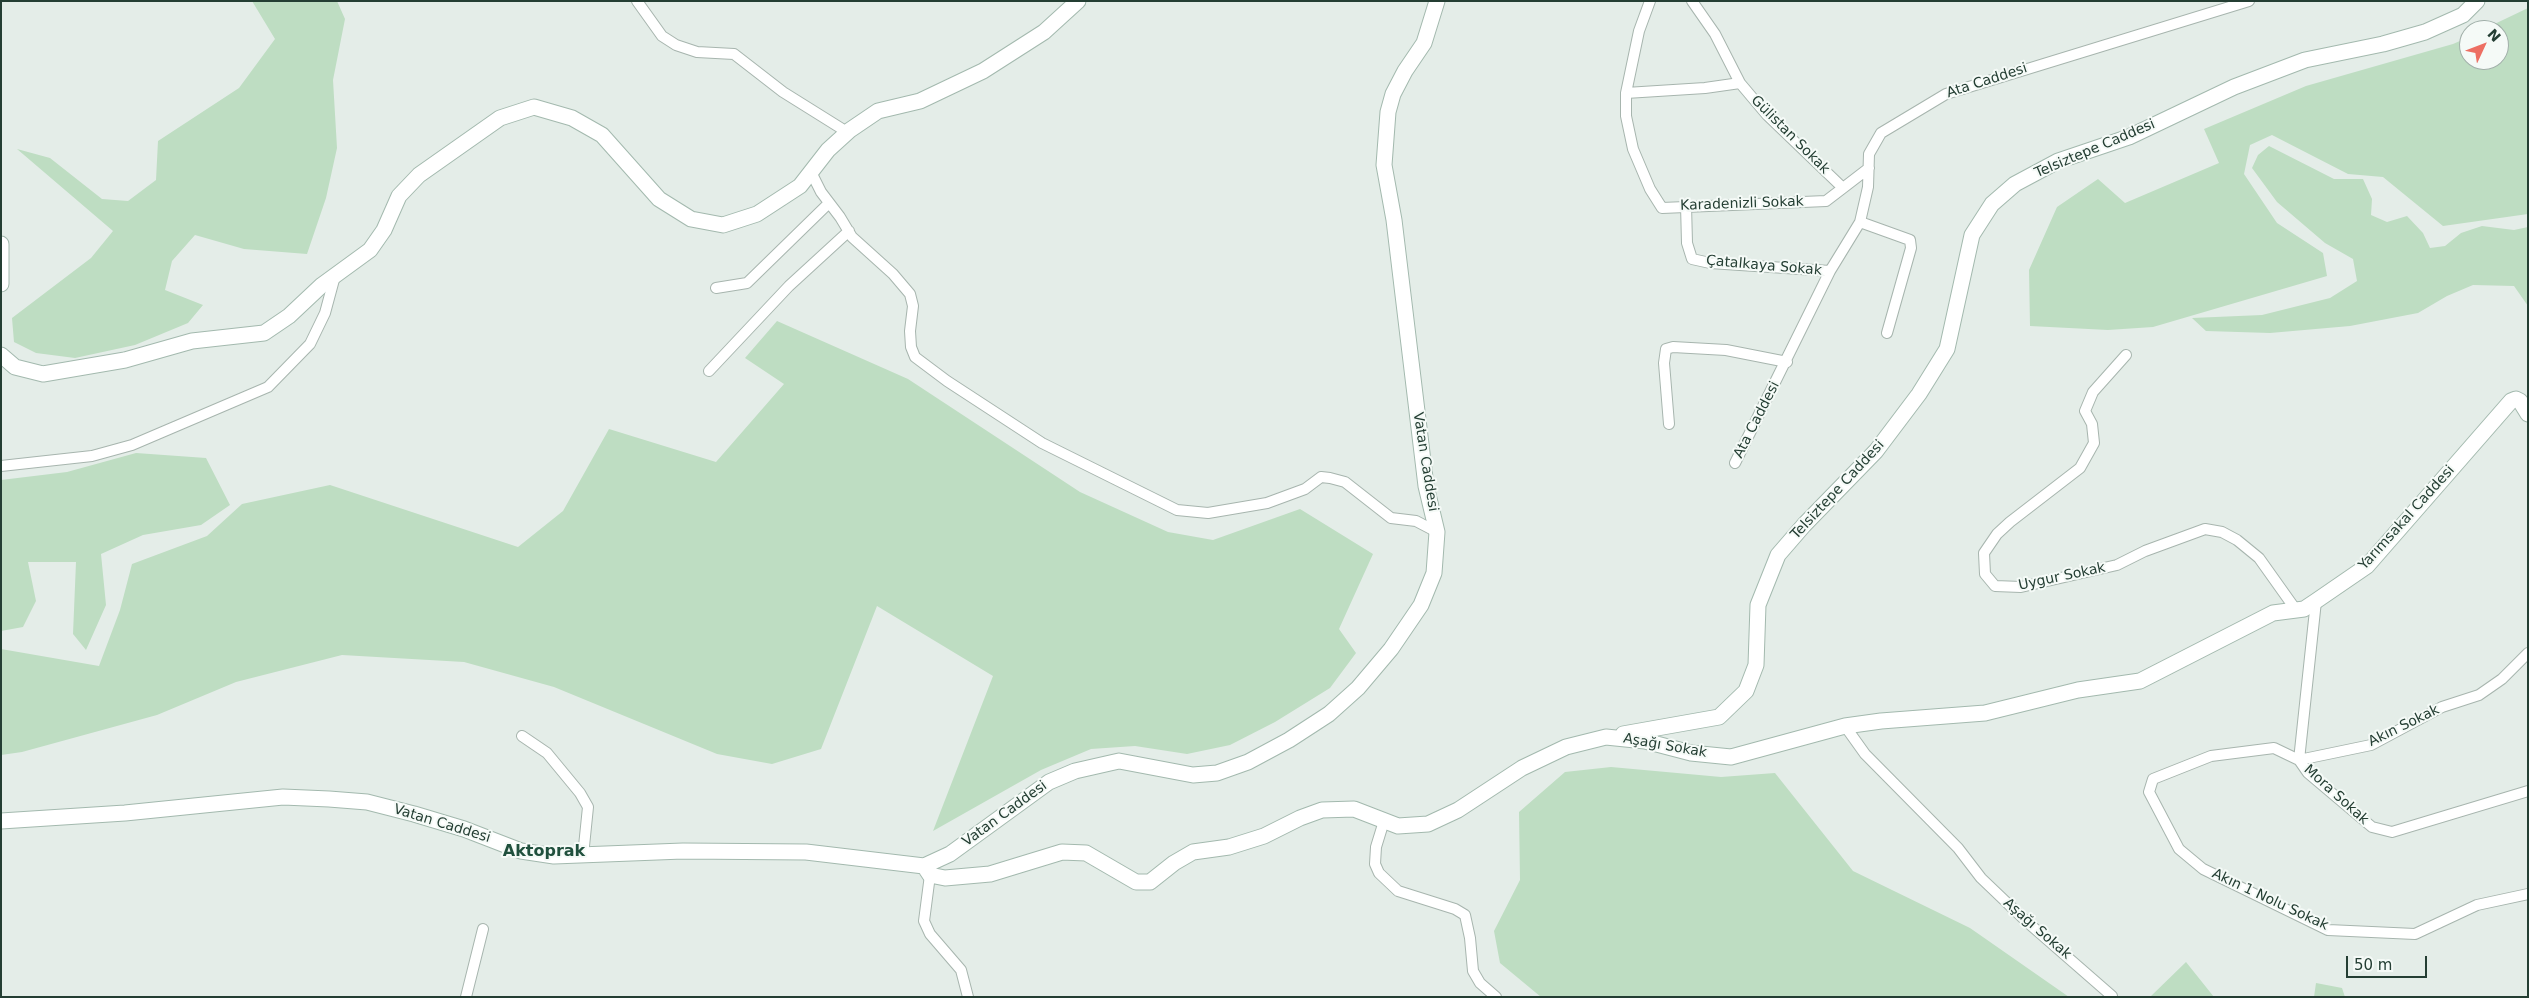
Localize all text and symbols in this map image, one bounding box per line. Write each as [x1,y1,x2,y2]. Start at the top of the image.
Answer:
north arrow [2459,20,2509,70]
text: N [2484,26,2504,45]
street label: Ata Caddesi [1945,60,2029,102]
street label: Gülistan Sokak [1747,92,1833,178]
street label: Telsiztepe Caddesi [2032,116,2158,182]
street label: Karadenizli Sokak [1680,193,1804,215]
street label: Çatalkaya Sokak [1705,253,1823,279]
street label: Ata Caddesi [1730,379,1784,461]
street label: Vatan Caddesi [1409,411,1441,513]
street label: Telsiztepe Caddesi [1788,437,1888,543]
street label: Yarımsakal Caddesi [2356,462,2458,574]
street label: Uygur Sokak [2017,560,2107,594]
street label: Akın Sokak [2366,702,2442,750]
street label: Aşağı Sokak [1622,730,1708,762]
street label: Mora Sokak [2300,762,2372,828]
street label: Vatan Caddesi [959,778,1051,850]
street label: Vatan Caddesi [392,801,492,847]
district label: Aktoprak [503,842,585,862]
street label: Akın 1 Nolu Sokak [2209,866,2331,934]
street label: Aşağı Sokak [2000,895,2074,963]
scale bar [2349,946,2430,978]
text: 50 m [2354,956,2392,974]

